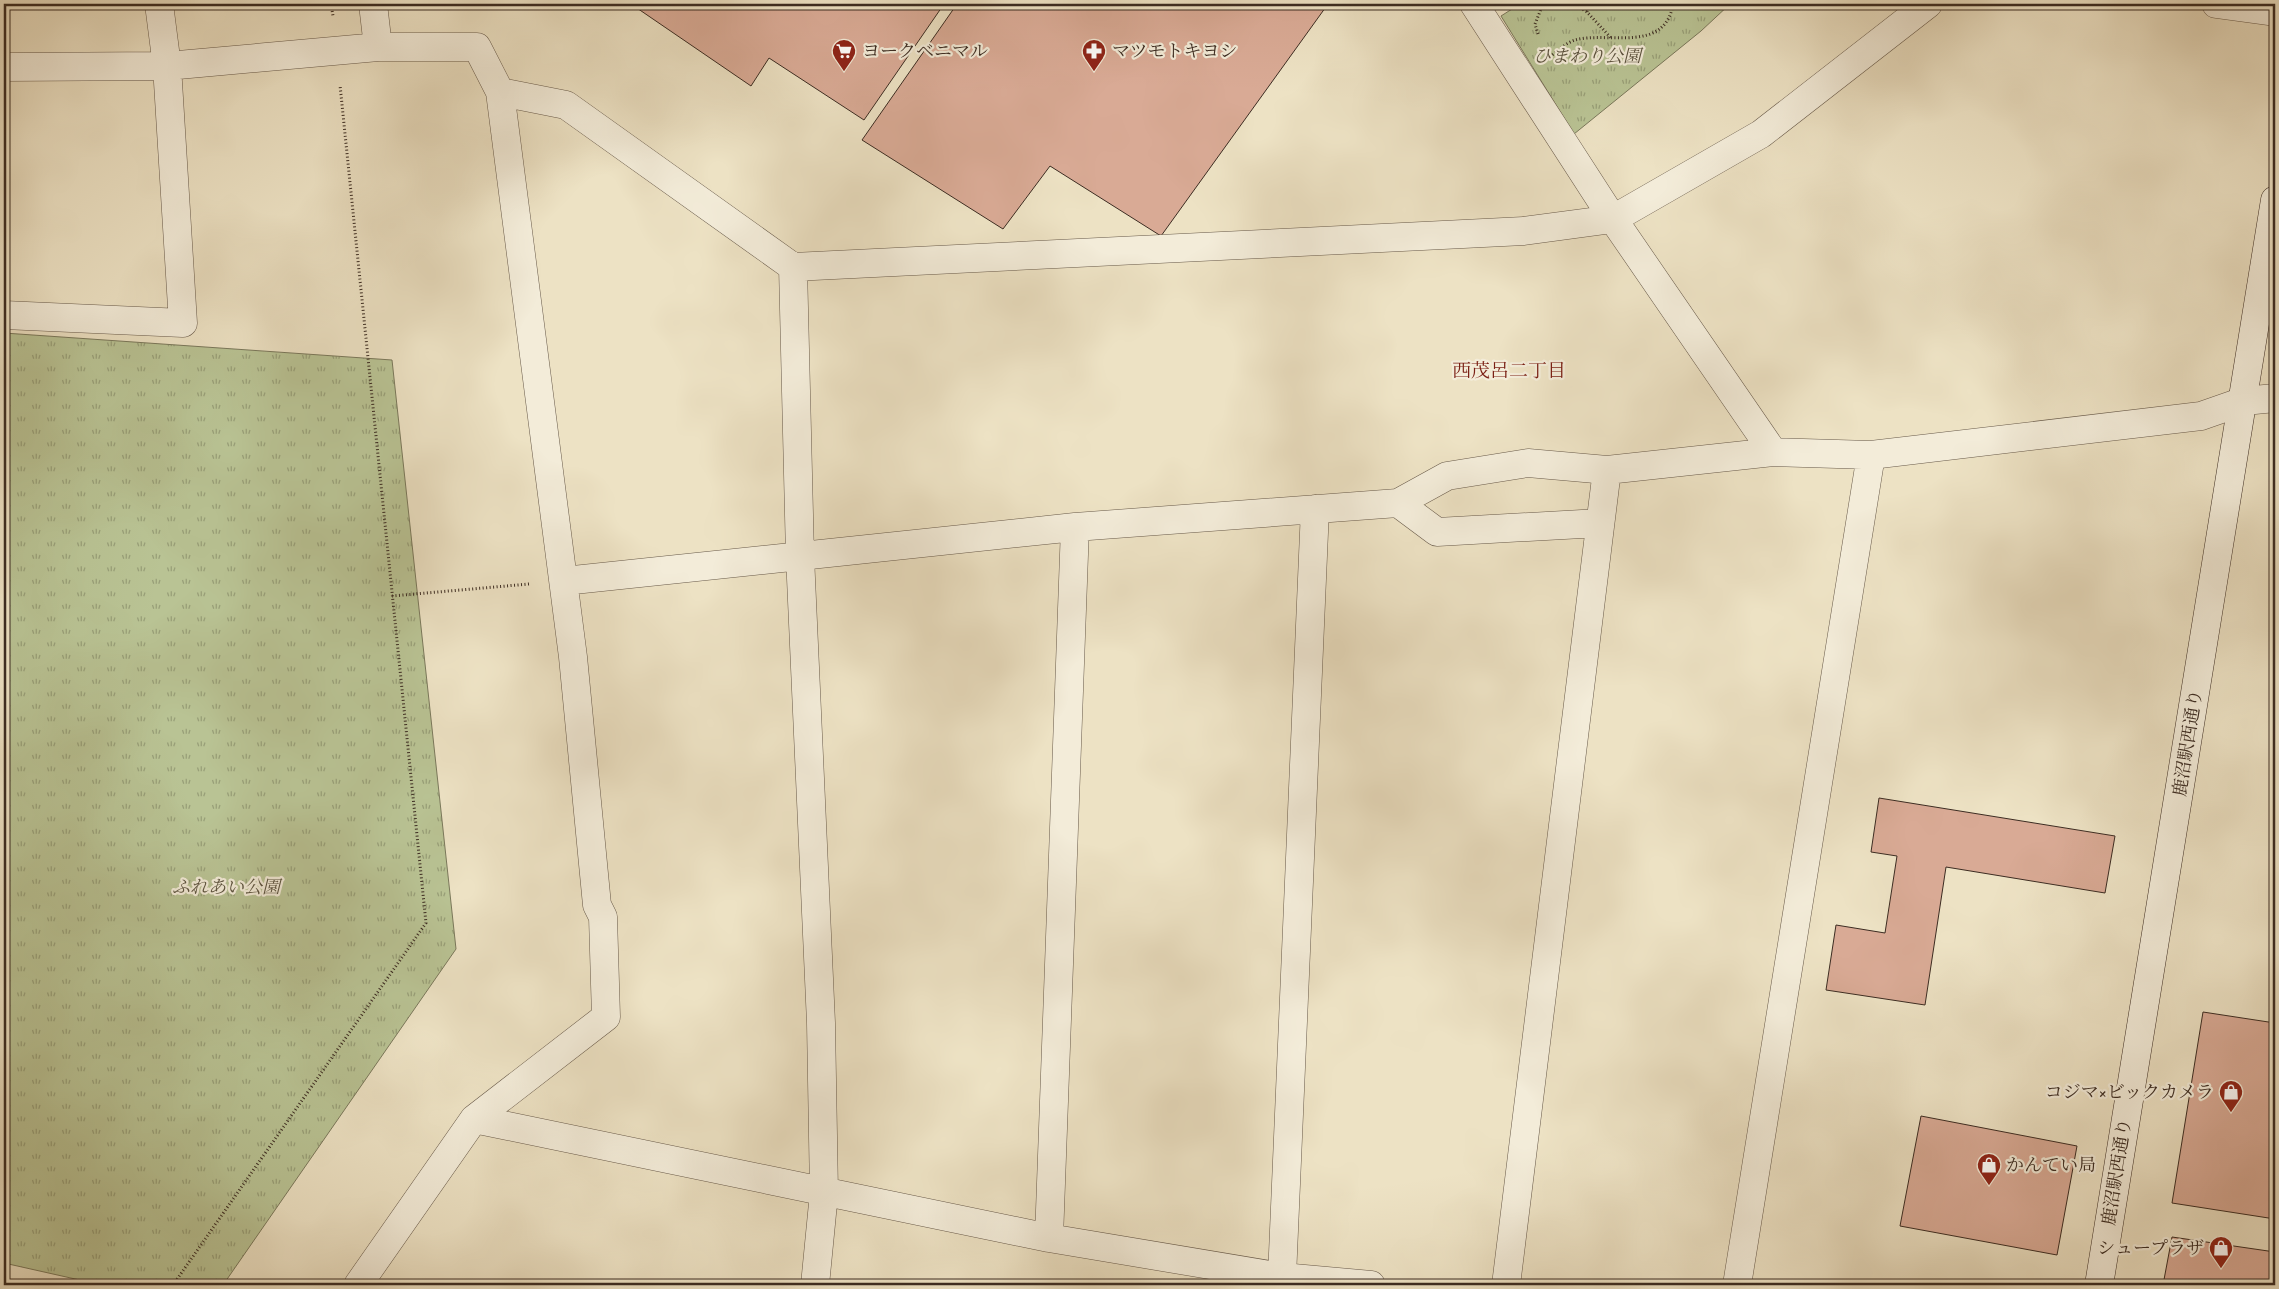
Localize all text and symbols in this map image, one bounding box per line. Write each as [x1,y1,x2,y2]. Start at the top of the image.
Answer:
supermarket icon: ヨークベニマル [831,38,857,72]
pharmacy icon: マツモトキヨシ [1081,38,1107,72]
place label: ヨークベニマル [862,40,988,63]
place label: マツモトキヨシ [1112,40,1237,63]
park label: ひまわり公園 [1533,45,1644,68]
district label: 西茂呂二丁目 [1452,359,1566,383]
street label: 鹿沼駅西通り [2168,688,2208,798]
park label: ふれあい公園 [172,876,283,899]
shop icon: コジマ×ビックカメラ [2218,1079,2244,1113]
place label: コジマ×ビックカメラ [2045,1081,2214,1104]
street label: 鹿沼駅西通り [2097,1117,2137,1227]
shop icon: かんてい局 [1976,1152,2002,1186]
place label: かんてい局 [2006,1154,2096,1177]
shop icon: シュープラザ [2208,1235,2234,1269]
place label: シュープラザ [2097,1237,2204,1260]

